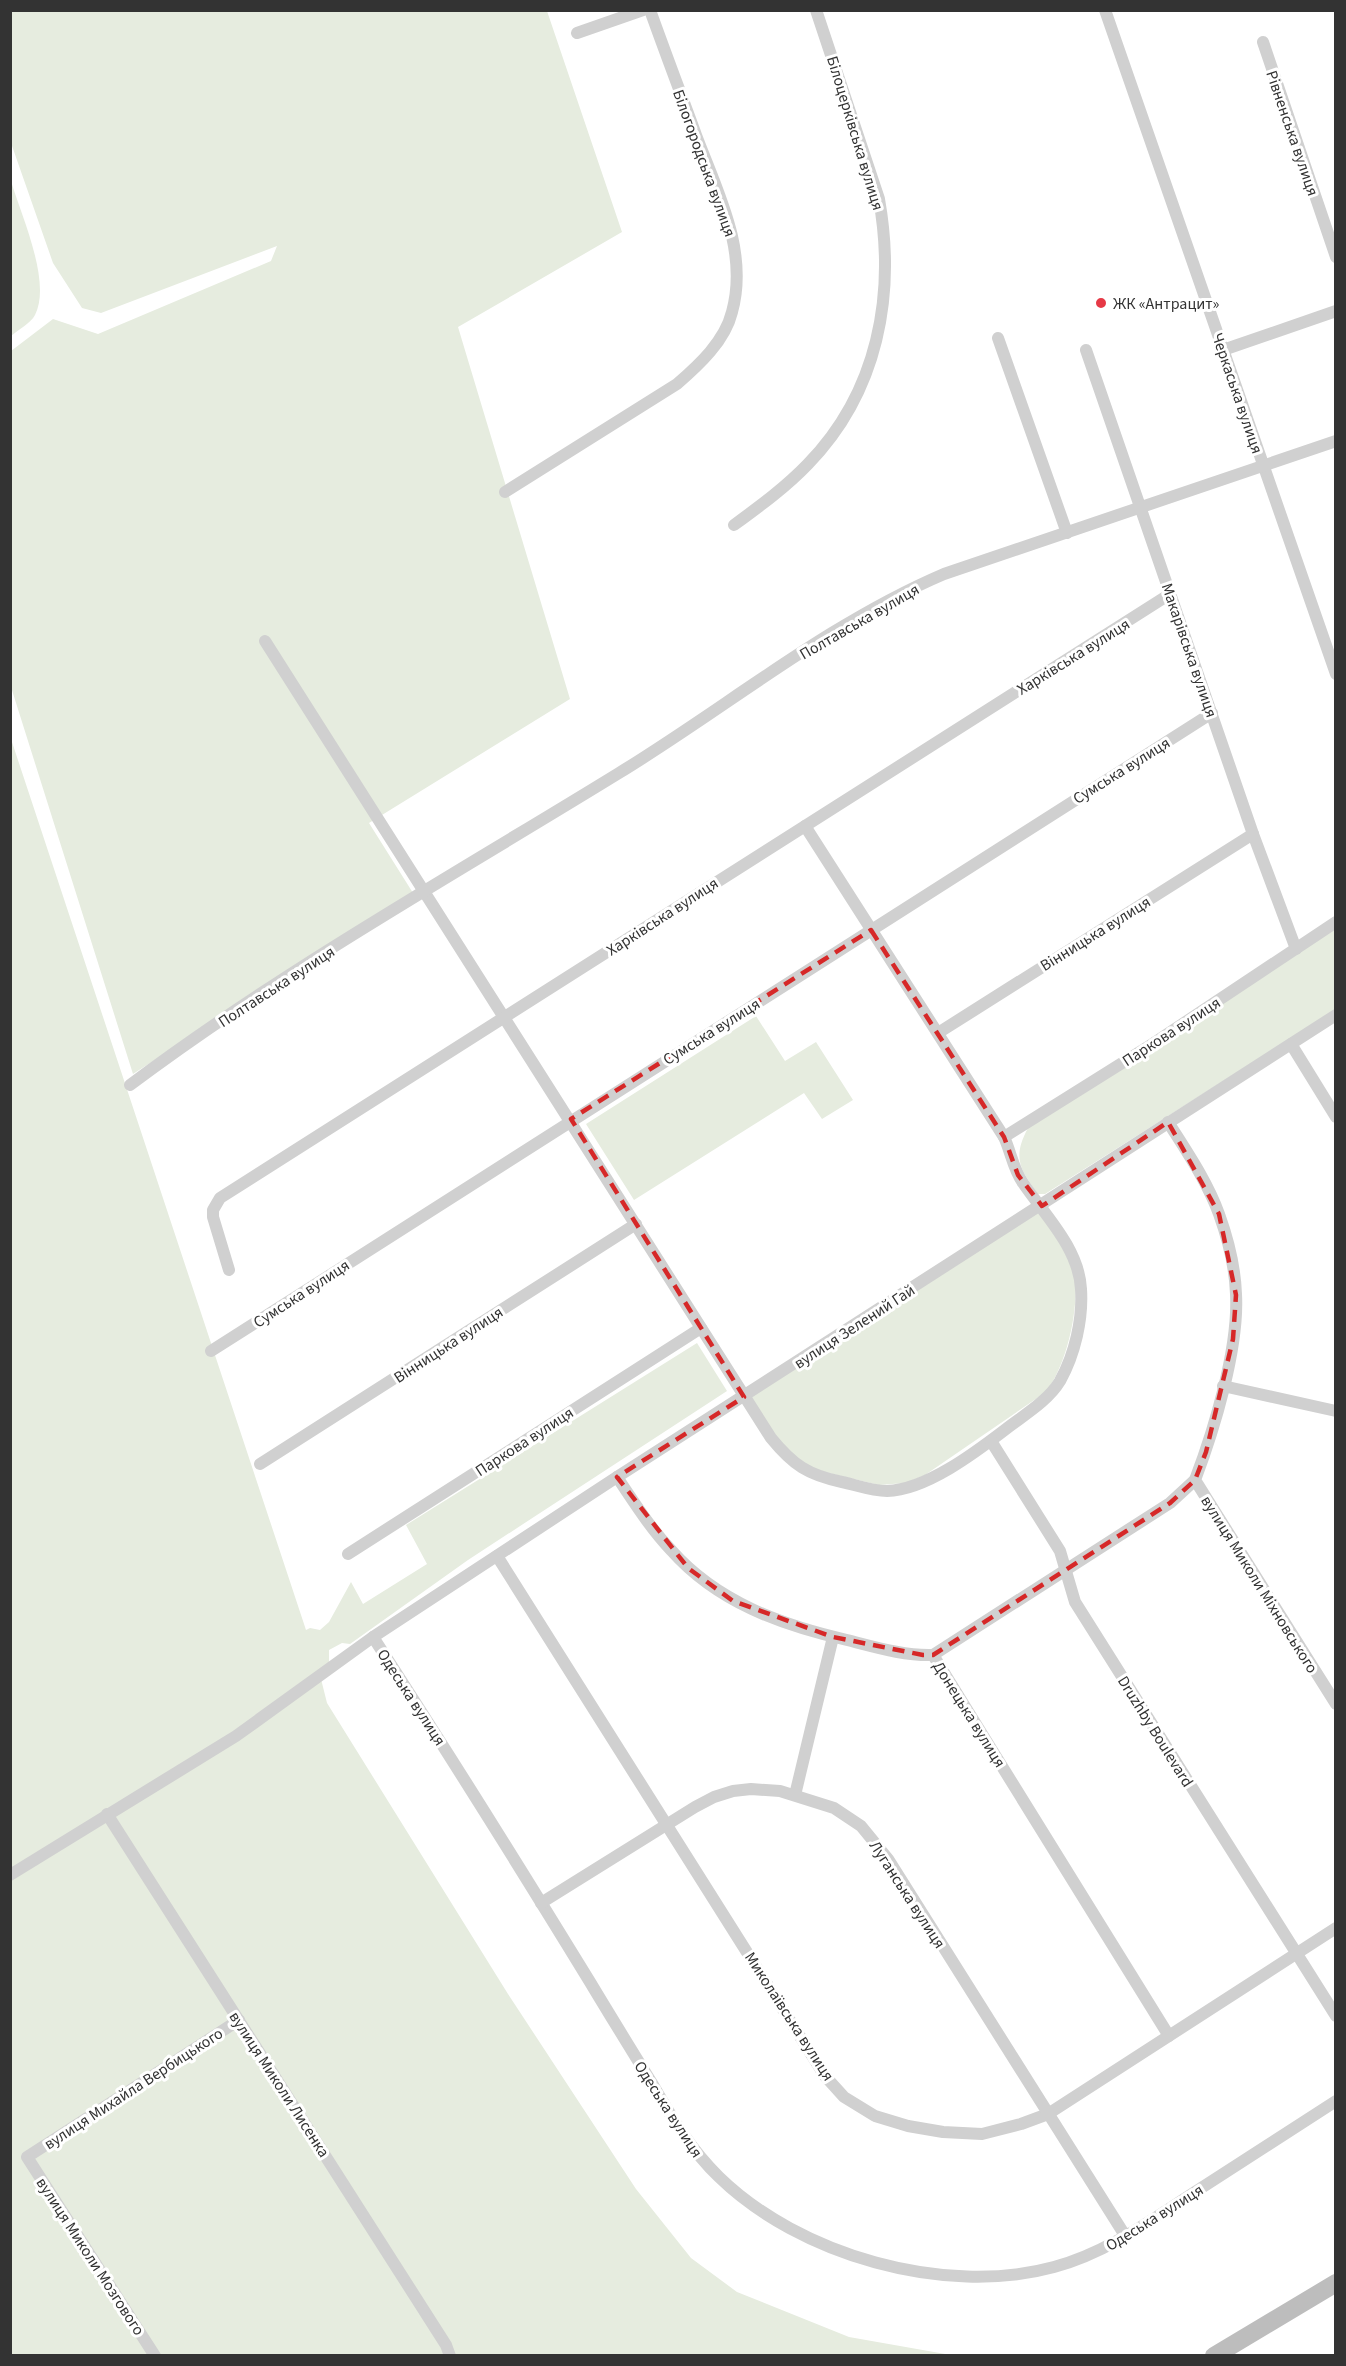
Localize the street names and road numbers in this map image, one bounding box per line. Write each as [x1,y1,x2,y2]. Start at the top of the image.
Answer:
street label: Білоцерківська вулиця [821,53,889,213]
street label: Рівненська вулиця [1260,68,1324,199]
street label: Білогородська вулиця [667,87,741,240]
street label: Черкаська вулиця [1206,330,1268,457]
street label: Полтавська вулиця [796,579,923,665]
street label: Макарівська вулиця [1156,580,1222,720]
street label: Харківська вулиця [1013,613,1134,700]
street label: Сумська вулиця [1069,732,1174,810]
street label: Харківська вулиця [602,872,723,961]
street label: Вінницька вулиця [1036,891,1155,977]
street label: Полтавська вулиця [214,941,339,1033]
street label: Паркова вулиця [1118,992,1225,1072]
street label: Сумська вулиця [659,993,764,1071]
street label: Сумська вулиця [249,1254,354,1333]
street label: вулиця Зелений Гай [790,1279,919,1374]
street label: Вінницька вулиця [390,1301,508,1388]
street label: Паркова вулиця [471,1402,578,1482]
street label: вулиця Миколи Міхновського [1195,1492,1323,1678]
street label: Одеська вулиця [372,1645,451,1750]
street label: Донецька вулиця [928,1657,1011,1772]
street label: Druzhby Boulevard [1112,1672,1198,1791]
street label: Луганська вулиця [864,1836,950,1953]
street label: Миколаївська вулиця [739,1948,839,2085]
street label: вулиця Миколи Лисенка [224,2007,335,2162]
street label: вулиця Михайла Вербицького [40,2023,227,2155]
street label: Одеська вулиця [629,2057,708,2162]
street label: вулиця Миколи Мозгового [31,2173,150,2340]
street label: Одеська вулиця [1101,2179,1208,2257]

